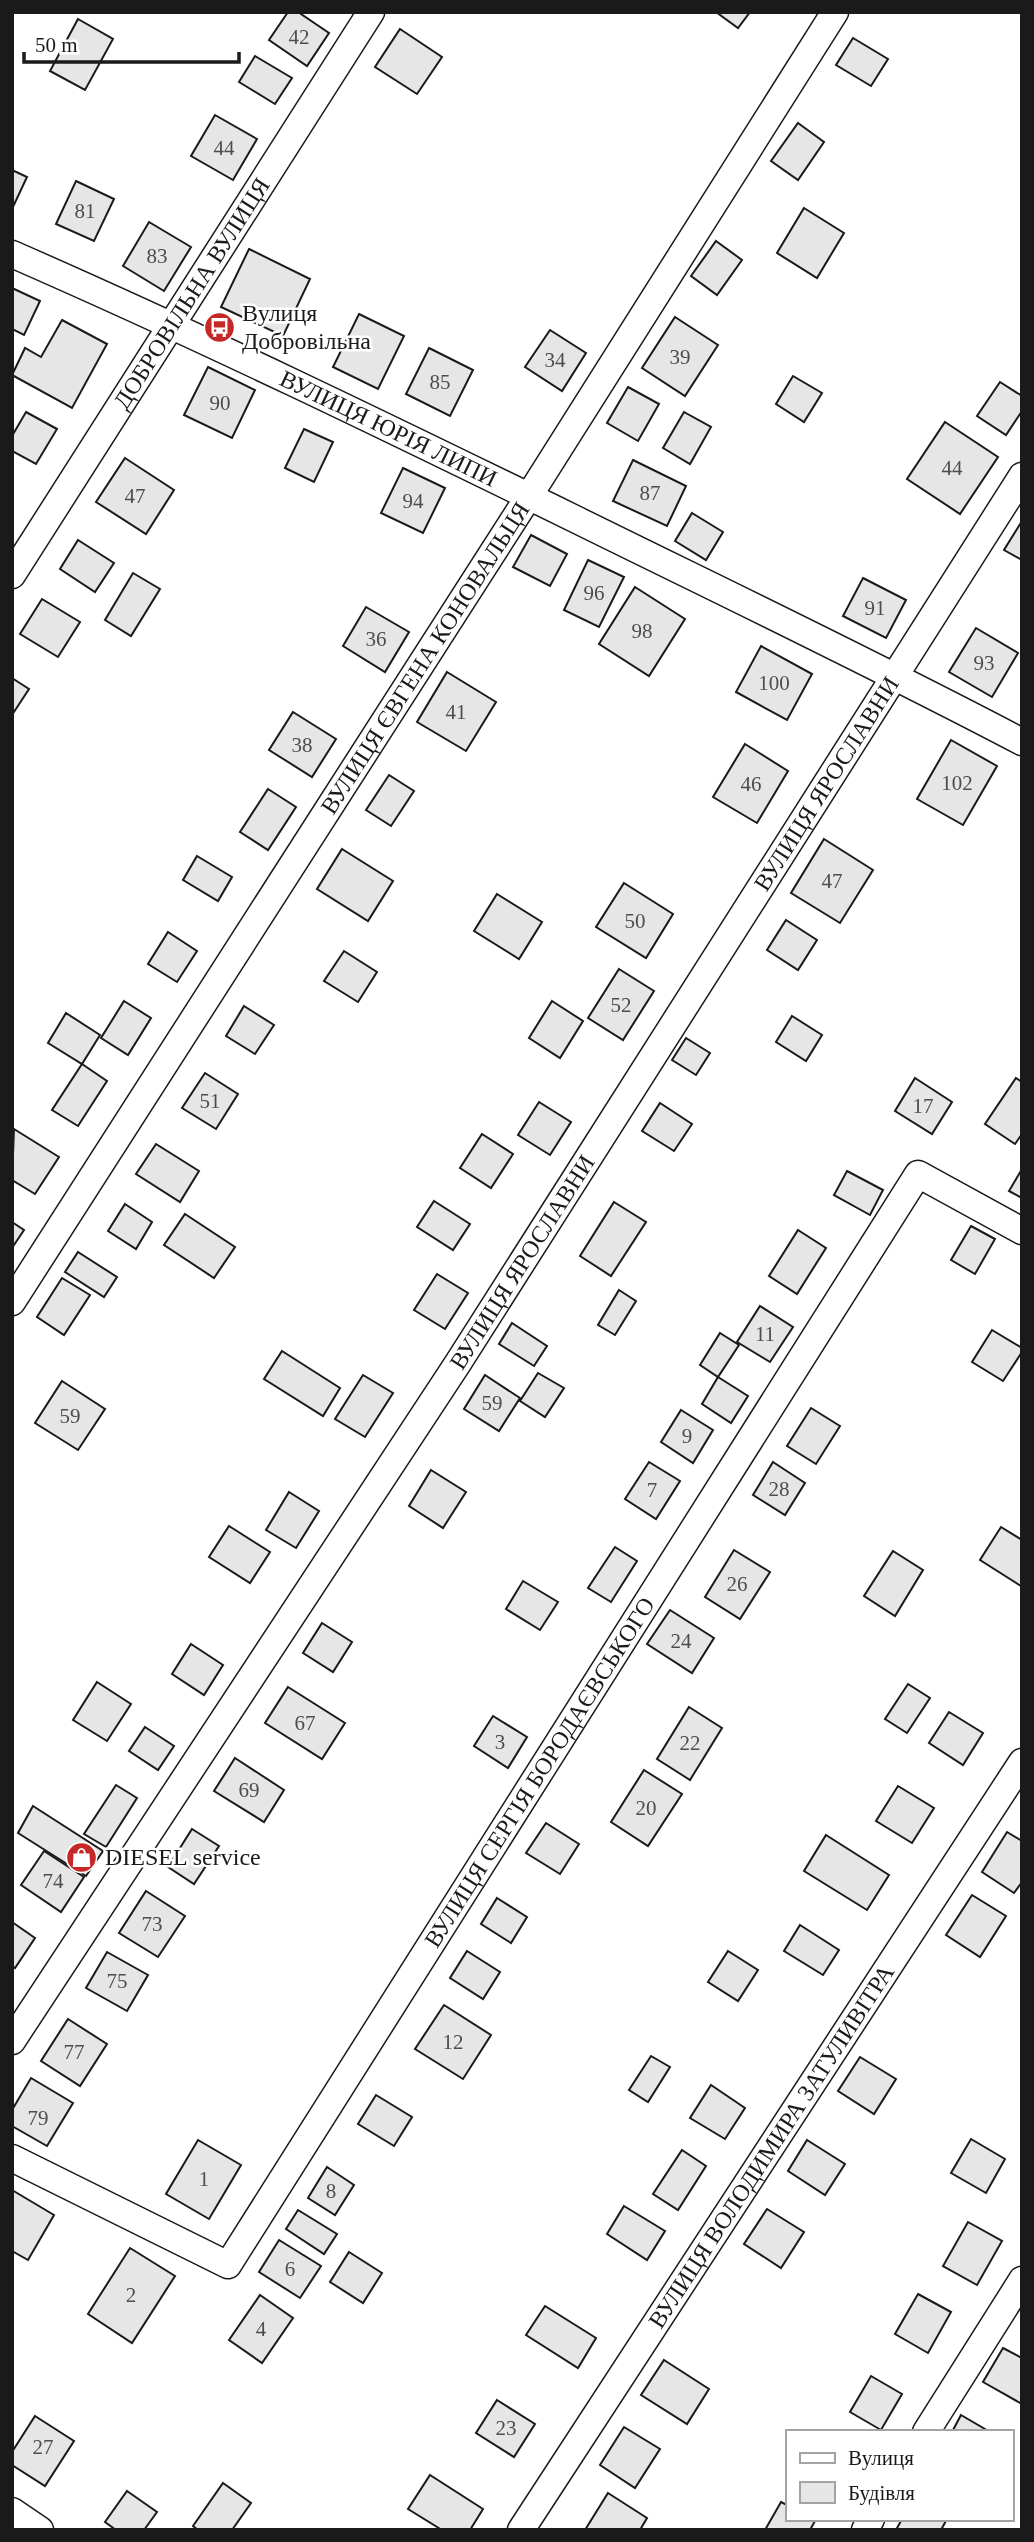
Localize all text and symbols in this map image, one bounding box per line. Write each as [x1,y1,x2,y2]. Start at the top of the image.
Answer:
scale bar [24,21,240,65]
house number: 42 [289,25,310,49]
text: 50 m [35,33,78,57]
house number: 44 [214,136,235,160]
street label: ДОБРОВІЛЬНА ВУЛИЦЯ [108,173,275,414]
house number: 81 [75,199,96,223]
house number: 83 [147,244,168,268]
place label: Вулиця Добровільна [242,300,371,354]
bus stop icon: Вулиця Добровільна [202,310,236,344]
house number: 39 [670,345,691,369]
house number: 34 [545,348,566,372]
street label: ВУЛИЦЯ ЮРІЯ ЛИПИ [276,365,501,492]
house number: 85 [430,370,451,394]
house number: 90 [210,391,231,415]
house number: 44 [942,456,963,480]
house number: 87 [640,481,661,505]
house number: 47 [125,484,146,508]
house number: 94 [403,489,424,513]
street label: ВУЛИЦЯ ЄВГЕНА КОНОВАЛЬЦЯ [316,497,535,819]
house number: 96 [584,581,605,605]
house number: 91 [865,596,886,620]
house number: 98 [632,619,653,643]
house number: 36 [366,627,387,651]
house number: 93 [974,651,995,675]
house number: 100 [758,671,790,695]
street label: ВУЛИЦЯ ЯРОСЛАВНИ [749,672,904,895]
house number: 41 [446,700,467,724]
house number: 38 [292,733,313,757]
house number: 102 [941,771,973,795]
house number: 46 [741,772,762,796]
house number: 47 [822,869,843,893]
house number: 50 [625,909,646,933]
house number: 52 [611,993,632,1017]
house number: 51 [200,1089,221,1113]
house number: 17 [913,1094,934,1118]
street label: ВУЛИЦЯ ЯРОСЛАВНИ [444,1150,600,1374]
house number: 11 [755,1322,775,1346]
house number: 59 [482,1391,503,1415]
house number: 59 [60,1404,81,1428]
house number: 9 [682,1424,692,1448]
house number: 28 [769,1477,790,1501]
house number: 7 [647,1478,657,1502]
house number: 26 [727,1572,748,1596]
street label: ВУЛИЦЯ СЕРГІЯ БОРОДАЄВСЬКОГО [419,1593,660,1952]
house number: 24 [671,1629,692,1653]
house number: 67 [295,1711,316,1735]
house number: 3 [495,1730,505,1754]
house number: 22 [680,1731,701,1755]
house number: 69 [239,1778,260,1802]
house number: 20 [636,1796,657,1820]
shop icon: DIESEL service [65,1840,99,1874]
place label: DIESEL service [105,1844,261,1870]
house number: 74 [43,1869,64,1893]
house number: 73 [142,1912,163,1936]
street label: ВУЛИЦЯ ВОЛОДИМИРА ЗАТУЛИВІТРА [643,1959,899,2333]
house number: 75 [107,1969,128,1993]
house number: 12 [443,2030,464,2054]
house number: 77 [64,2040,85,2064]
house number: 79 [28,2106,49,2130]
house number: 1 [199,2167,209,2191]
house number: 8 [326,2179,336,2203]
house number: 6 [285,2257,295,2281]
house number: 2 [126,2283,136,2307]
house number: 4 [256,2317,267,2341]
house number: 23 [496,2416,517,2440]
legend [786,2430,1013,2521]
house number: 27 [33,2435,54,2459]
text: Вулиця [848,2446,914,2470]
text: Будівля [848,2481,915,2505]

